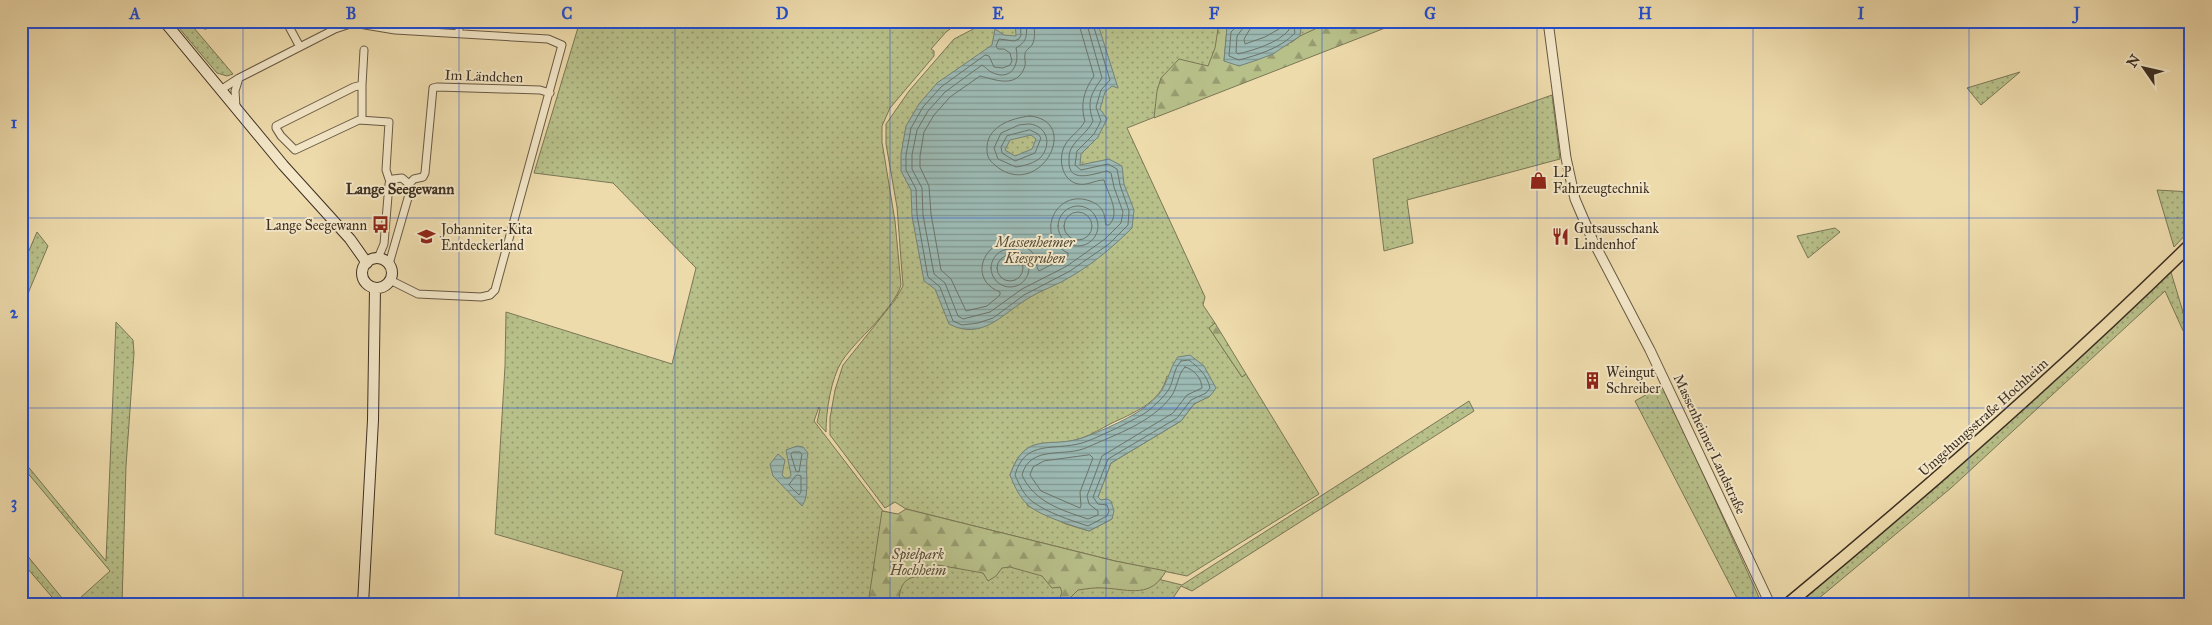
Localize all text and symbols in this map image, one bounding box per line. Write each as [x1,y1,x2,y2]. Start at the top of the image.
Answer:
text: A [129,4,141,23]
text: B [346,4,356,23]
text: C [562,4,573,23]
text: D [776,4,789,23]
text: E [992,4,1004,23]
text: F [1209,4,1220,23]
text: G [1424,4,1436,23]
text: H [1638,4,1652,23]
text: I [1858,4,1865,23]
text: J [2072,4,2081,24]
north arrow [2120,42,2170,92]
text: N [2123,51,2144,71]
street label: Im Ländchen [444,67,524,86]
text: 1 [11,113,18,132]
place label: LP Fahrzeugtechnik [1553,164,1650,197]
shop icon: LP Fahrzeugtechnik [1529,170,1549,190]
district label: Lange Seegewann [346,180,455,199]
bus stop icon: Lange Seegewann [371,215,391,235]
place label: Lange Seegewann [266,217,367,234]
place label: Gutsausschank Lindenhof [1574,220,1660,253]
place label: Johanniter-Kita Entdeckerland [439,221,533,254]
restaurant icon: Gutsausschank Lindenhof [1550,226,1570,246]
school or university icon: Johanniter-Kita Entdeckerland [417,227,437,247]
park label: Massenheimer Kiesgruben [993,234,1076,267]
text: 2 [10,303,19,322]
street label: Umgehungsstraße Hochheim [1915,355,2052,480]
place label: Weingut Schreiber [1606,364,1661,397]
building icon: Weingut Schreiber [1582,370,1602,390]
street label: Massenheimer Landstraße [1670,372,1750,517]
text: 3 [11,493,17,513]
park label: Spielpark Hochheim [889,546,946,579]

